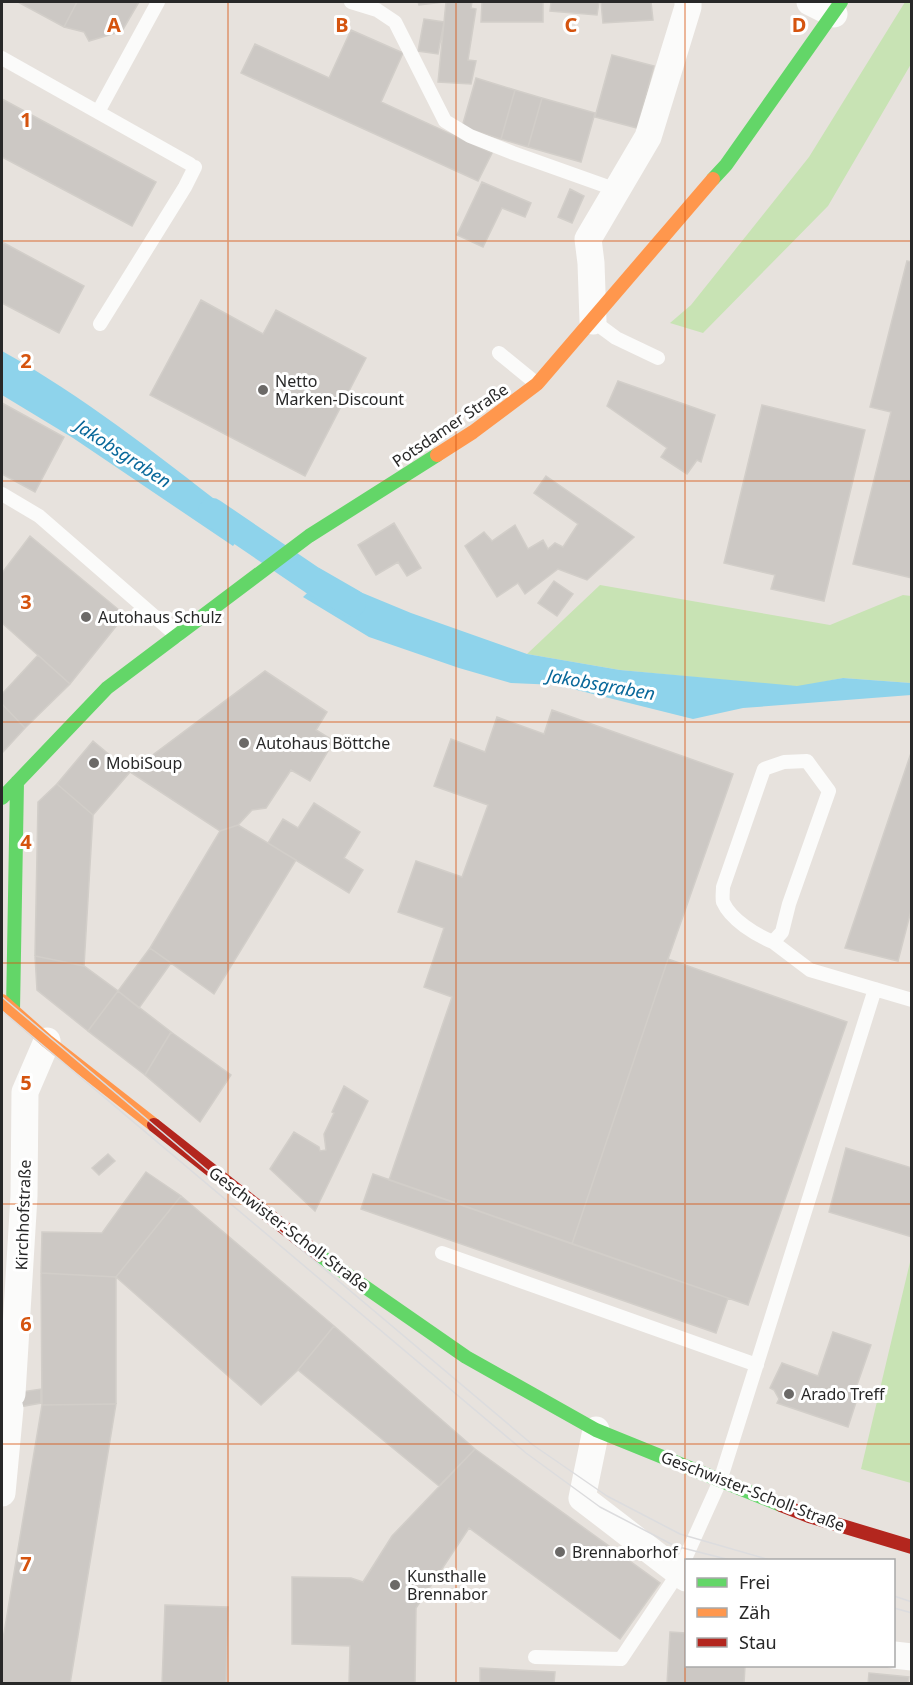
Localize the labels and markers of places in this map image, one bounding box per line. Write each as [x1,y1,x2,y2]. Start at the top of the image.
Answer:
place label: Netto Marken-Discount [275,370,404,410]
marker: Netto Marken-Discount [256,383,270,397]
place label: Autohaus Schulz [98,606,222,628]
marker: Autohaus Schulz [79,610,93,624]
place label: Autohaus Böttche [256,732,390,754]
marker: Autohaus Böttche [237,736,251,750]
place label: MobiSoup [106,752,182,774]
marker: MobiSoup [87,756,101,770]
place label: Arado Treff [801,1383,886,1405]
marker: Arado Treff [782,1387,796,1401]
place label: Brennaborhof [572,1541,679,1563]
marker: Brennaborhof [553,1545,567,1559]
place label: Kunsthalle Brennabor [407,1565,488,1605]
marker: Kunsthalle Brennabor [388,1578,402,1592]

